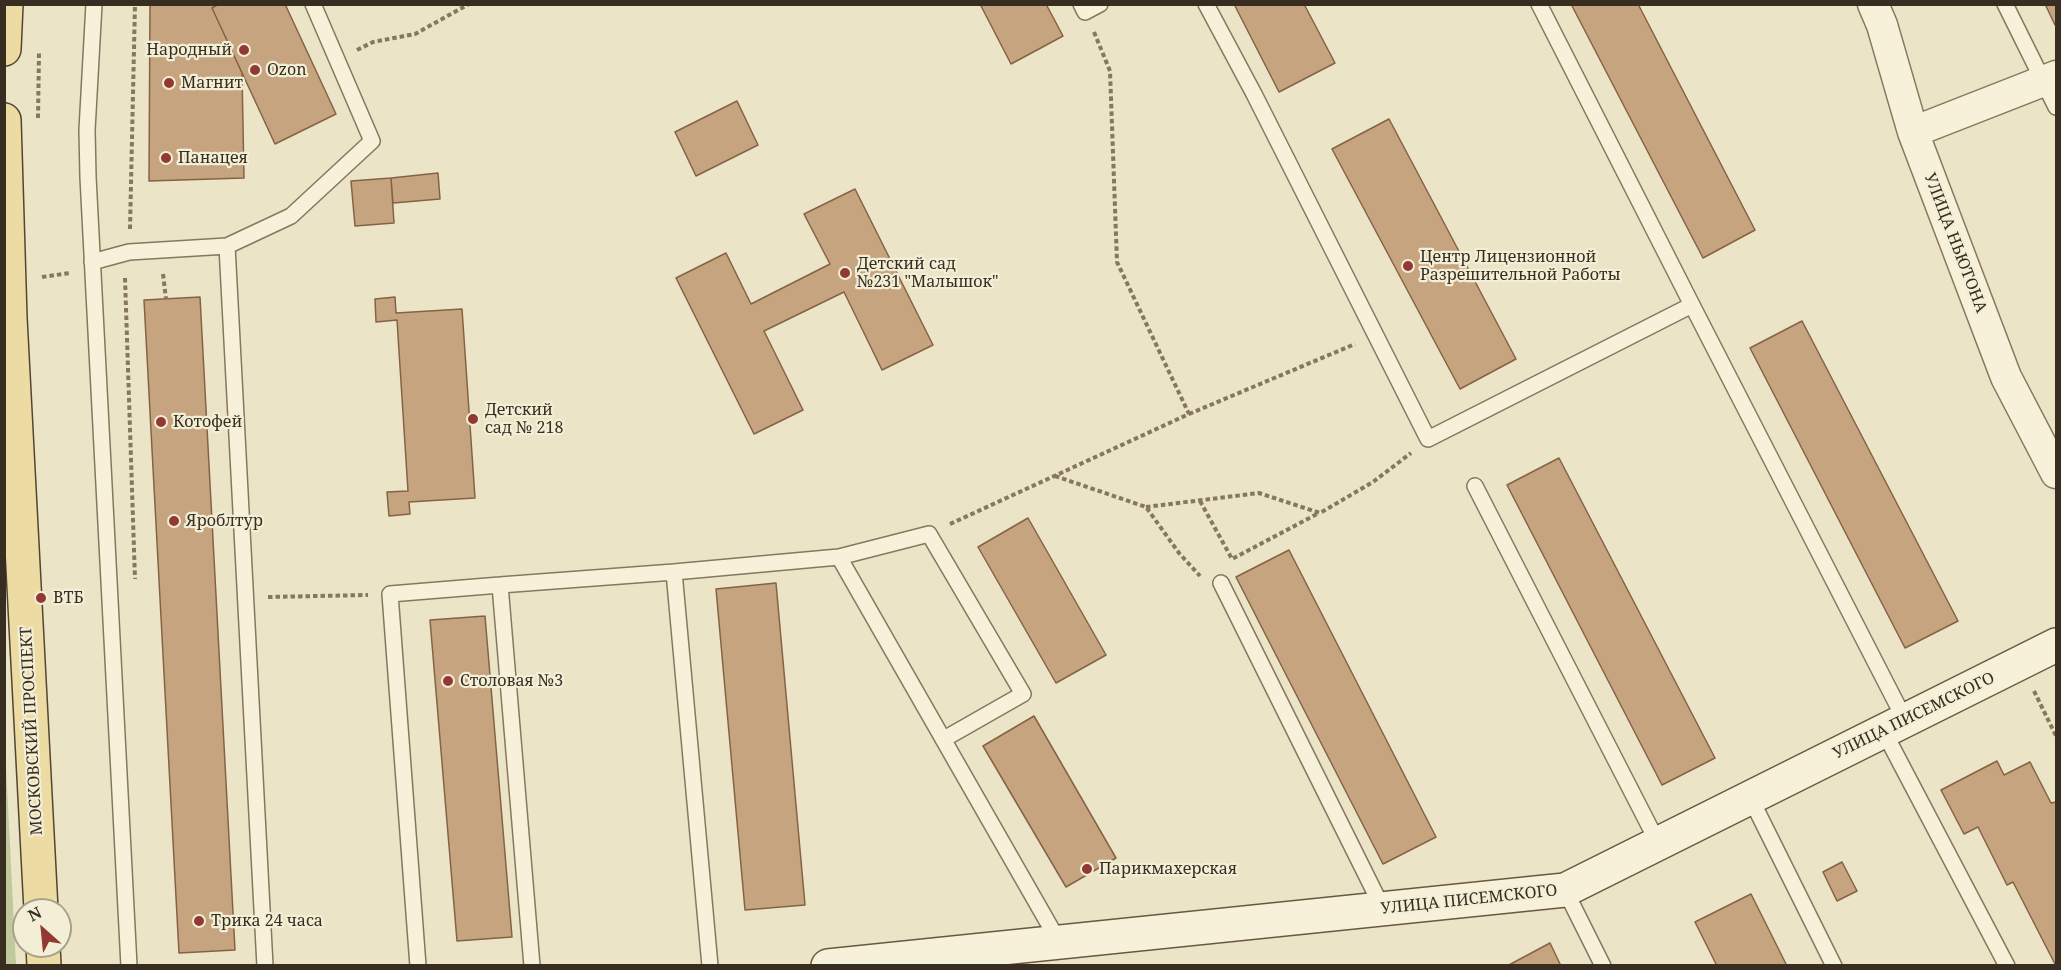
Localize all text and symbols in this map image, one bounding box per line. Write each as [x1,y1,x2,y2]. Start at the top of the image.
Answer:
place label: Народный [146,40,232,60]
marker: Народный [237,43,251,57]
place label: Ozon [267,60,307,80]
marker: Ozon [248,63,262,77]
place label: Магнит [181,73,243,93]
marker: Магнит [162,76,176,90]
place label: Панацея [178,148,248,168]
marker: Панацея [159,151,173,165]
street label: УЛИЦА НЬЮТОНА [1920,171,1990,315]
place label: Центр Лицензионной Разрешительной Работы [1420,247,1621,285]
place label: Детский сад №231 "Малышок" [857,254,999,292]
marker: Центр Лицензионной Разрешительной Работы [1401,259,1415,273]
marker: Детский сад №231 "Малышок" [838,266,852,280]
place label: Детский сад № 218 [485,400,563,438]
place label: Котофей [173,412,242,432]
marker: Детский сад № 218 [466,412,480,426]
marker: Котофей [154,415,168,429]
place label: Яроблтур [186,511,263,531]
marker: Яроблтур [167,514,181,528]
place label: ВТБ [53,588,84,608]
marker: ВТБ [34,591,48,605]
street label: МОСКОВСКИЙ ПРОСПЕКТ [17,626,47,836]
street label: УЛИЦА ПИСЕМСКОГО [1830,668,1998,764]
place label: Столовая №3 [460,671,563,691]
marker: Столовая №3 [441,674,455,688]
place label: Парикмахерская [1099,859,1237,879]
marker: Парикмахерская [1080,862,1094,876]
street label: УЛИЦА ПИСЕМСКОГО [1380,881,1558,919]
north arrow [12,898,72,958]
text: N [24,901,45,926]
place label: Трика 24 часа [211,911,323,931]
marker: Трика 24 часа [192,914,206,928]

